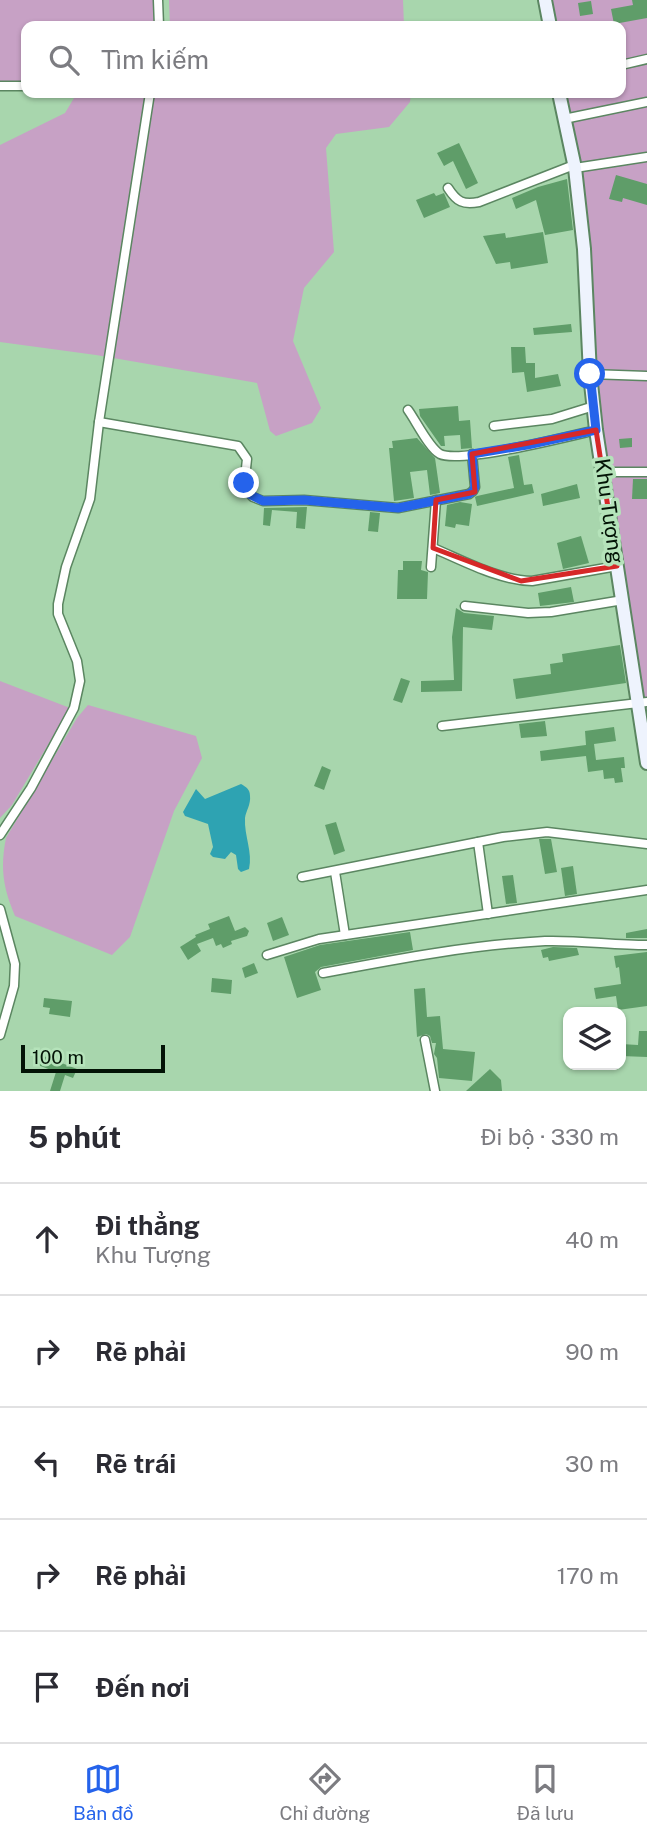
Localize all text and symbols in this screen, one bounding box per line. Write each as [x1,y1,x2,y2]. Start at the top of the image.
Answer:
search box [21,21,626,98]
icon: search [45,41,83,79]
text: Tìm kiếm [101,44,209,75]
route start [574,358,605,389]
street label: Khu Tượng [590,457,629,565]
route end [228,467,259,498]
map controls [563,1007,626,1070]
button: layers [563,1007,626,1070]
scale bar [21,1042,164,1074]
text: 100 m [32,1046,84,1068]
text: 5 phút [28,1119,121,1155]
text: Đi bộ · 330 m [480,1123,619,1150]
text: Đi thẳng [95,1210,200,1241]
icon: ahead [28,1220,66,1258]
text: 40 m [565,1226,619,1253]
text: Khu Tượng [95,1241,211,1268]
icon: right [28,1332,66,1370]
text: Rẽ phải [95,1336,186,1367]
text: 90 m [565,1338,619,1365]
icon: left [28,1444,66,1482]
text: Rẽ trái [95,1448,176,1479]
text: 30 m [565,1450,619,1477]
icon: right [28,1556,66,1594]
text: Rẽ phải [95,1560,186,1591]
text: 170 m [557,1562,619,1589]
icon: arrive [28,1668,66,1706]
text: Đến nơi [95,1672,190,1703]
tab: Bản đồ [73,1760,133,1824]
tab: Chỉ đường [280,1760,370,1824]
tab: Đã lưu [517,1760,574,1824]

